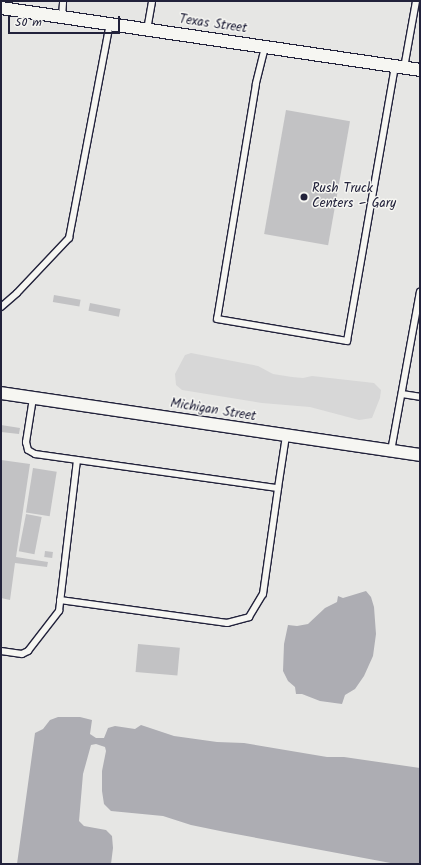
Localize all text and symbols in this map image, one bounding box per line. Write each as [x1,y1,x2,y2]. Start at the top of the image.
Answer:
scale bar [10,8,122,34]
text: 50 m [15,13,42,32]
street label: Texas Street [178,13,248,37]
place label: Rush Truck Centers – Gary [312,182,396,213]
marker: Rush Truck Centers – Gary [299,192,309,202]
street label: Michigan Street [169,397,257,425]

